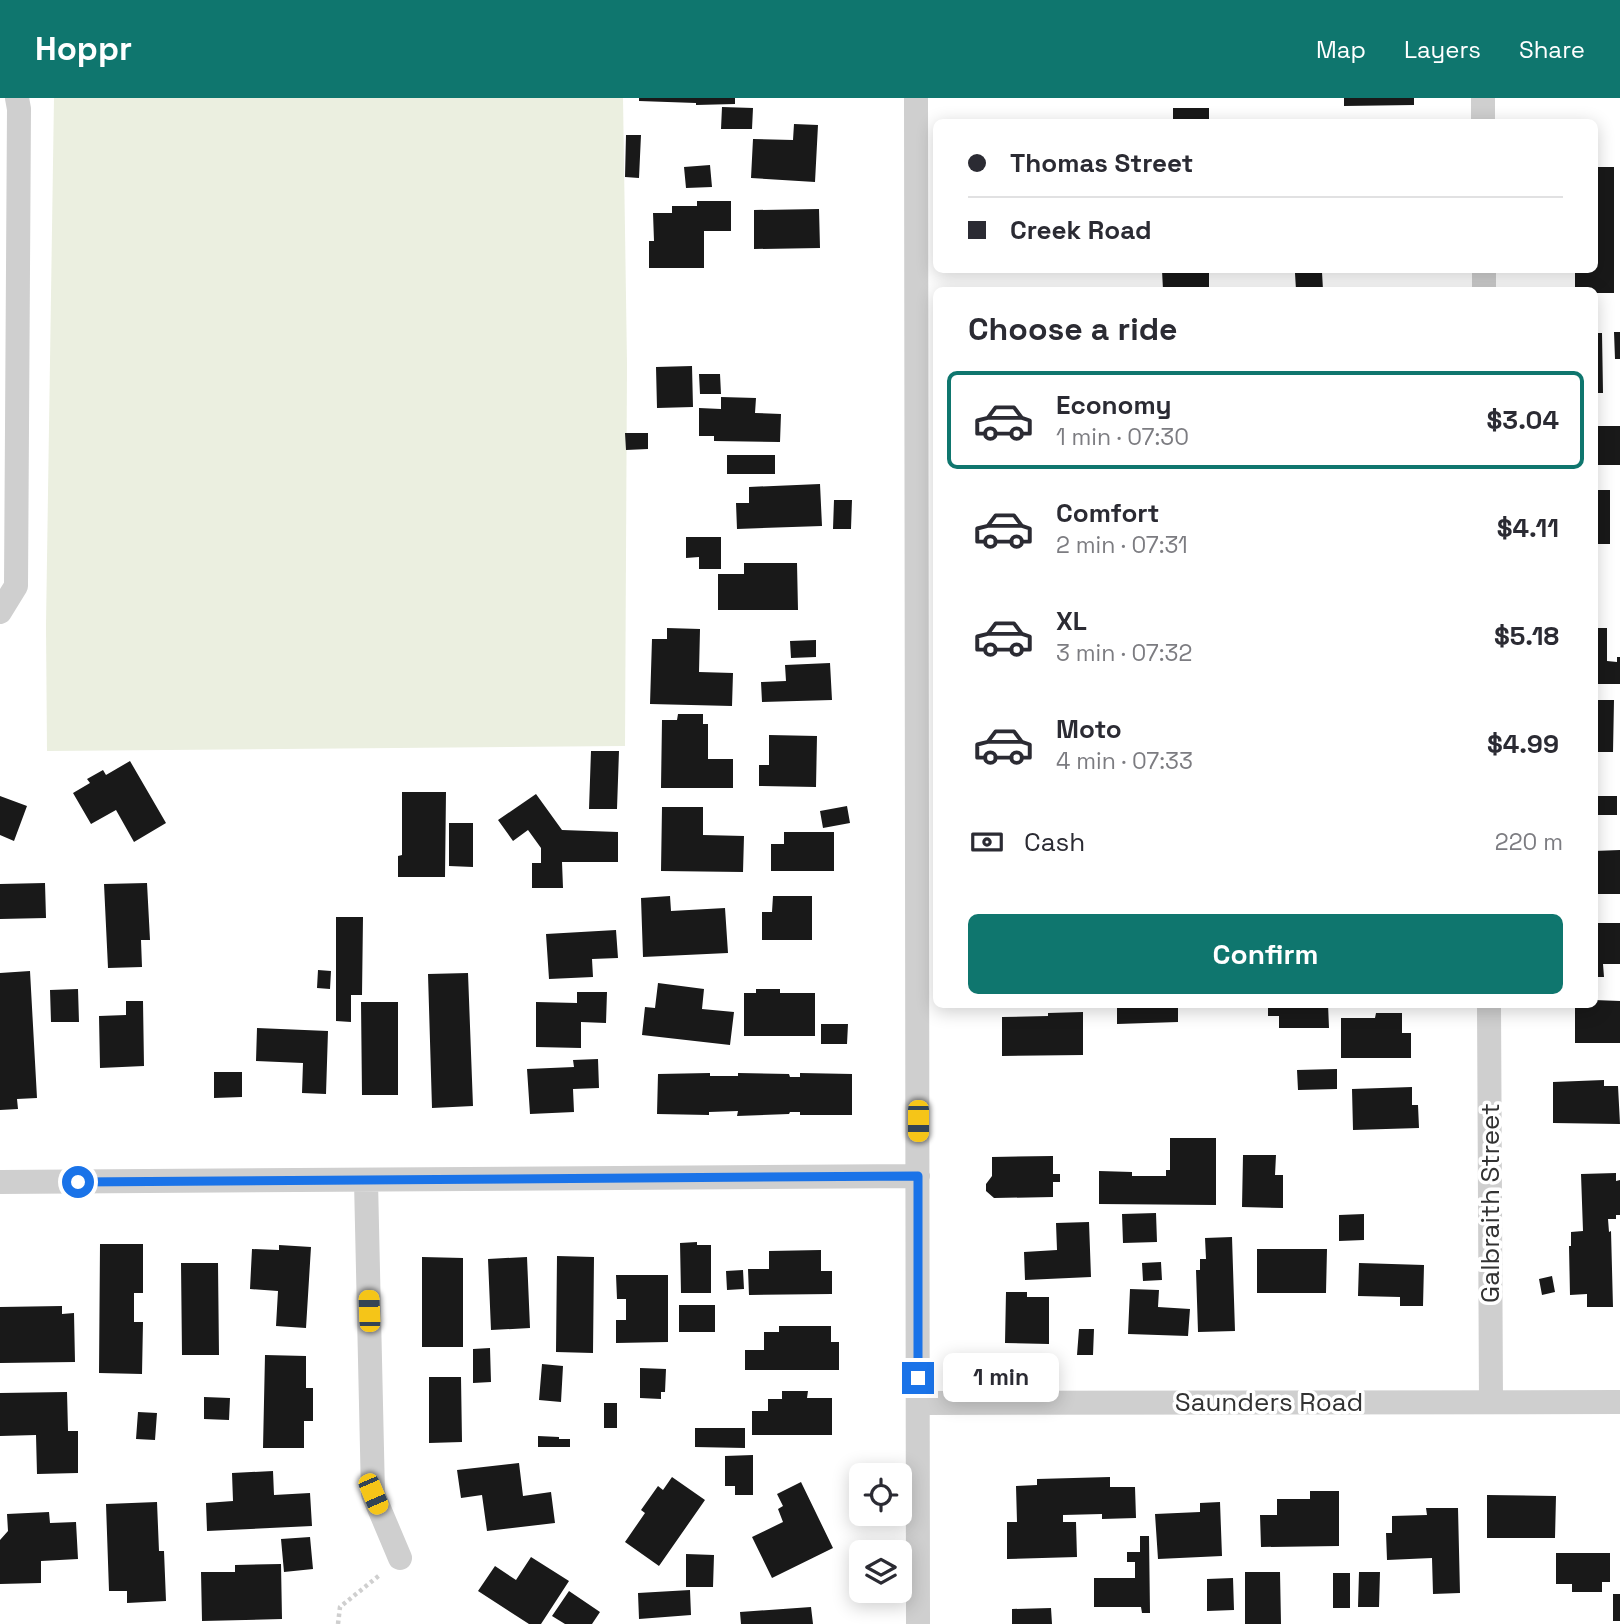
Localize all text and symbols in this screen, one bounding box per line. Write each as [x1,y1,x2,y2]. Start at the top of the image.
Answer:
text: Hoppr [35,28,132,70]
text: Map [1316,34,1366,65]
text: Layers [1404,34,1481,65]
text: Share [1519,34,1585,65]
text: Thomas Street [1010,146,1193,180]
text: Creek Road [1010,213,1152,247]
text: Choose a ride [968,309,1178,349]
text: Economy [1056,388,1172,422]
icon: car [972,389,1035,452]
text: $3.04 [1487,403,1559,437]
text: 1 min · 07:30 [1056,422,1189,452]
text: Comfort [1056,496,1159,530]
icon: car [972,497,1035,560]
text: $4.11 [1497,511,1559,545]
text: 2 min · 07:31 [1056,530,1188,560]
text: XL [1056,604,1087,638]
icon: car [972,605,1035,668]
text: $5.18 [1494,619,1559,653]
text: 3 min · 07:32 [1056,638,1192,668]
text: Moto [1056,712,1122,746]
icon: car [972,713,1035,776]
text: $4.99 [1487,727,1559,761]
text: 4 min · 07:33 [1056,746,1193,776]
icon: cash [968,823,1006,861]
text: Cash [1024,825,1085,859]
text: 220 m [1495,827,1563,857]
button: Confirm [968,914,1563,994]
car [908,1100,929,1142]
street label: Galbraith Street [1473,1103,1507,1303]
route start [62,1166,94,1198]
car [358,1290,381,1332]
callout: 1 min [942,1354,1058,1402]
route end [902,1362,934,1394]
text: 1 min [973,1362,1029,1392]
street label: Saunders Road [1175,1385,1363,1419]
map controls [849,1463,912,1603]
button: locate [849,1463,912,1526]
car [356,1471,391,1517]
button: layers [849,1540,912,1603]

